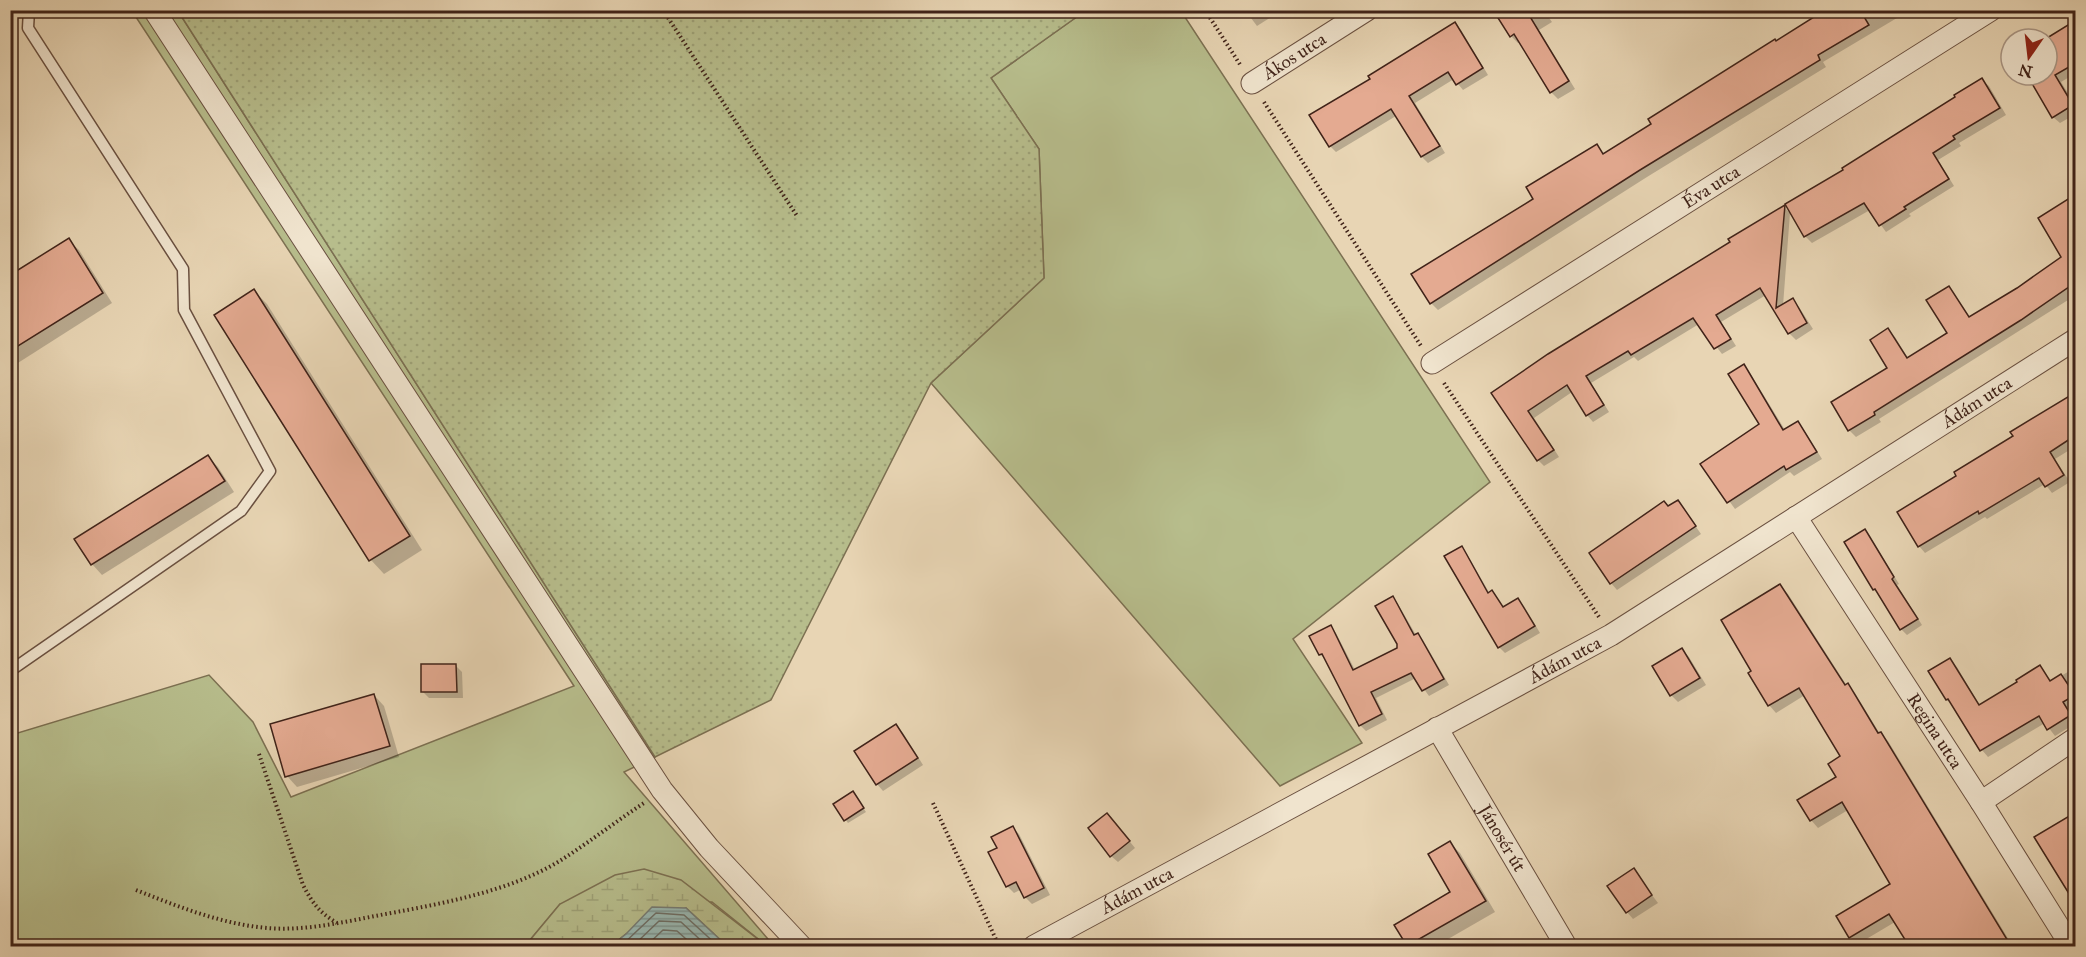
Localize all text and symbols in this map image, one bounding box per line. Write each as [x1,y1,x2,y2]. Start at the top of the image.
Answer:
north arrow [1999,27,2059,87]
street label: Ákos utca [1256,28,1330,85]
text: N [2016,60,2034,82]
street label: Éva utca [1677,160,1744,213]
street label: Ádám utca [1936,372,2016,433]
street label: Ádám utca [1523,631,1605,689]
street label: Regina utca [1902,689,1968,773]
street label: Jánosér út [1472,799,1531,876]
street label: Ádám utca [1095,862,1177,919]

